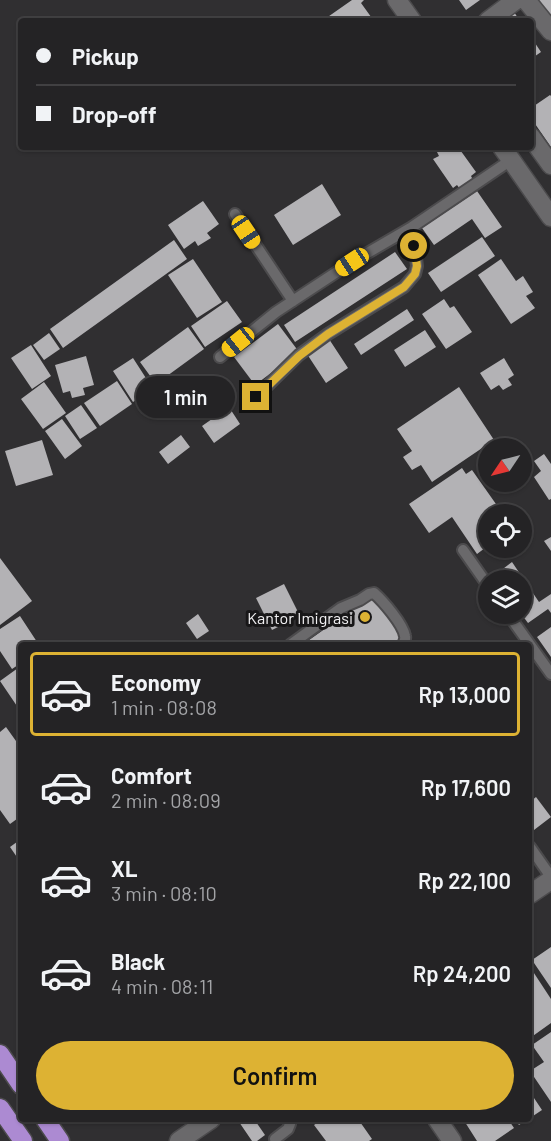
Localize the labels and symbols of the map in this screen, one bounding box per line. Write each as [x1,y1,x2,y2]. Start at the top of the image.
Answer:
car [228,212,264,252]
route start [400,232,427,259]
car [332,245,372,279]
car [218,324,258,360]
callout: 1 min [136,376,235,418]
route end [242,383,269,410]
north arrow [478,438,532,492]
place label: Kantor Imigrasi [247,608,353,627]
marker: Kantor Imigrasi [358,610,372,624]

